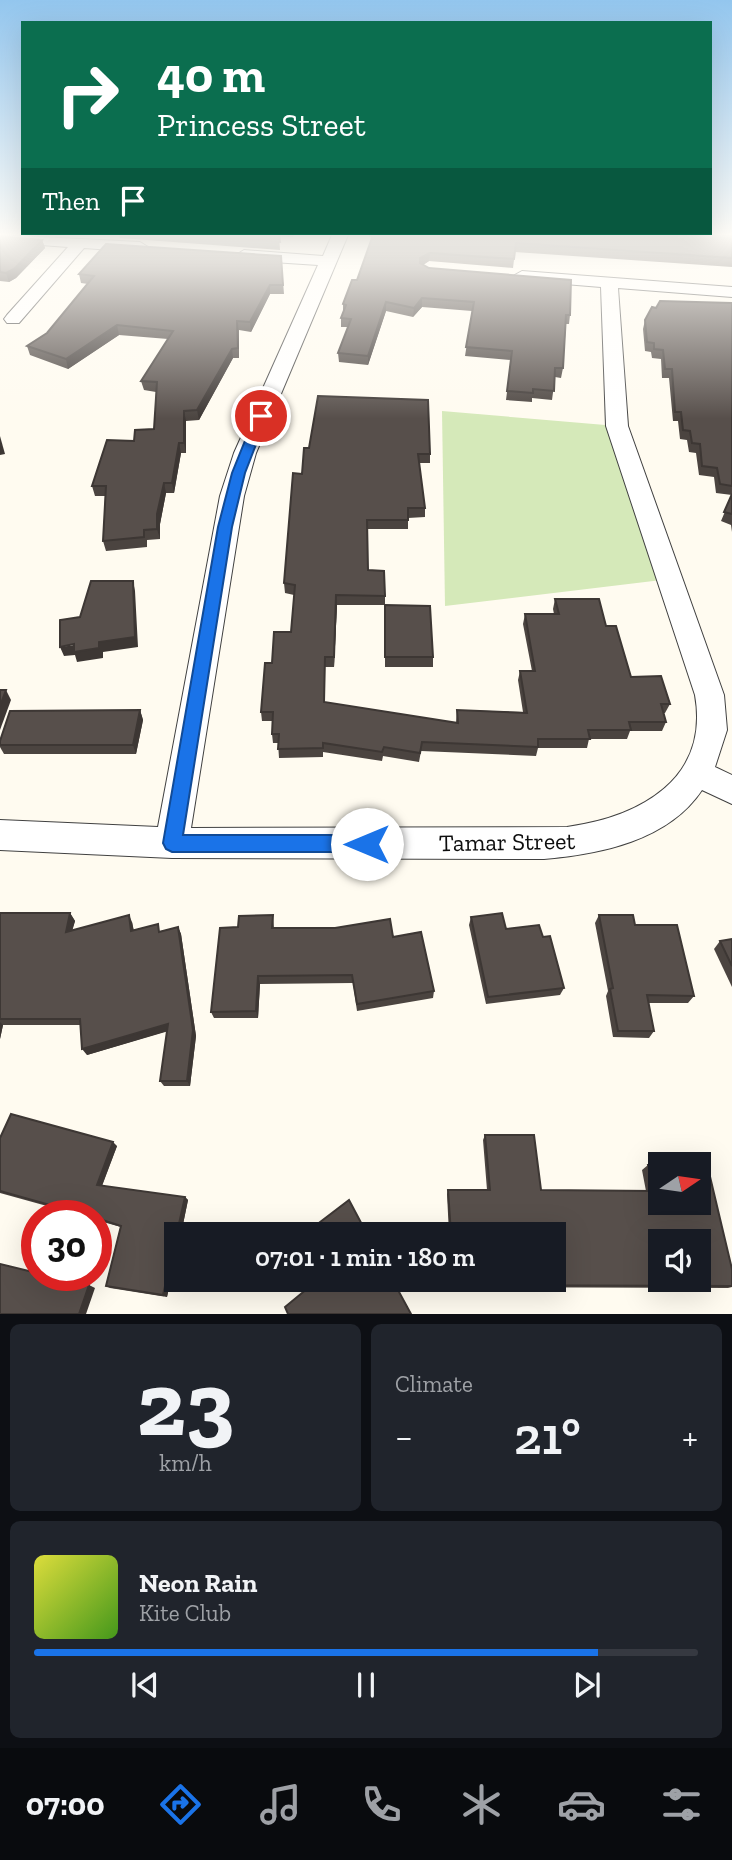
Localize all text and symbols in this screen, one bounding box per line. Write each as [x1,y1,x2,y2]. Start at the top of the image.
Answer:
text: 40 m [157,46,265,105]
icon: right [42,49,133,140]
text: Princess Street [157,106,366,144]
icon: arrive [114,182,152,220]
text: Then [42,185,100,217]
pin [231,386,291,446]
icon: arrive [242,397,280,435]
position arrow [330,807,404,881]
street label: Tamar Street [439,826,576,857]
north arrow [648,1152,710,1214]
map controls [648,1152,711,1292]
speed limit sign: 30 [21,1200,112,1291]
button: sound [648,1229,711,1292]
text: 07:01 · 1 min · 180 m [255,1241,475,1273]
text: 23 [137,1349,234,1458]
text: Climate [395,1370,473,1398]
text: 21° [514,1405,581,1467]
text: − [395,1414,413,1460]
text: + [682,1414,698,1460]
text: km/h [159,1449,212,1477]
text: Neon Rain [139,1567,257,1599]
text: Kite Club [139,1599,231,1627]
icon: previous [126,1666,164,1704]
icon: pause [347,1666,385,1704]
icon: next [568,1666,606,1704]
icon: directions [156,1780,205,1829]
icon: music [256,1780,305,1829]
icon: phone [357,1780,406,1829]
icon: climate [457,1780,506,1829]
icon: car [557,1780,606,1829]
icon: filters [657,1780,706,1829]
text: 07:00 [26,1785,105,1823]

